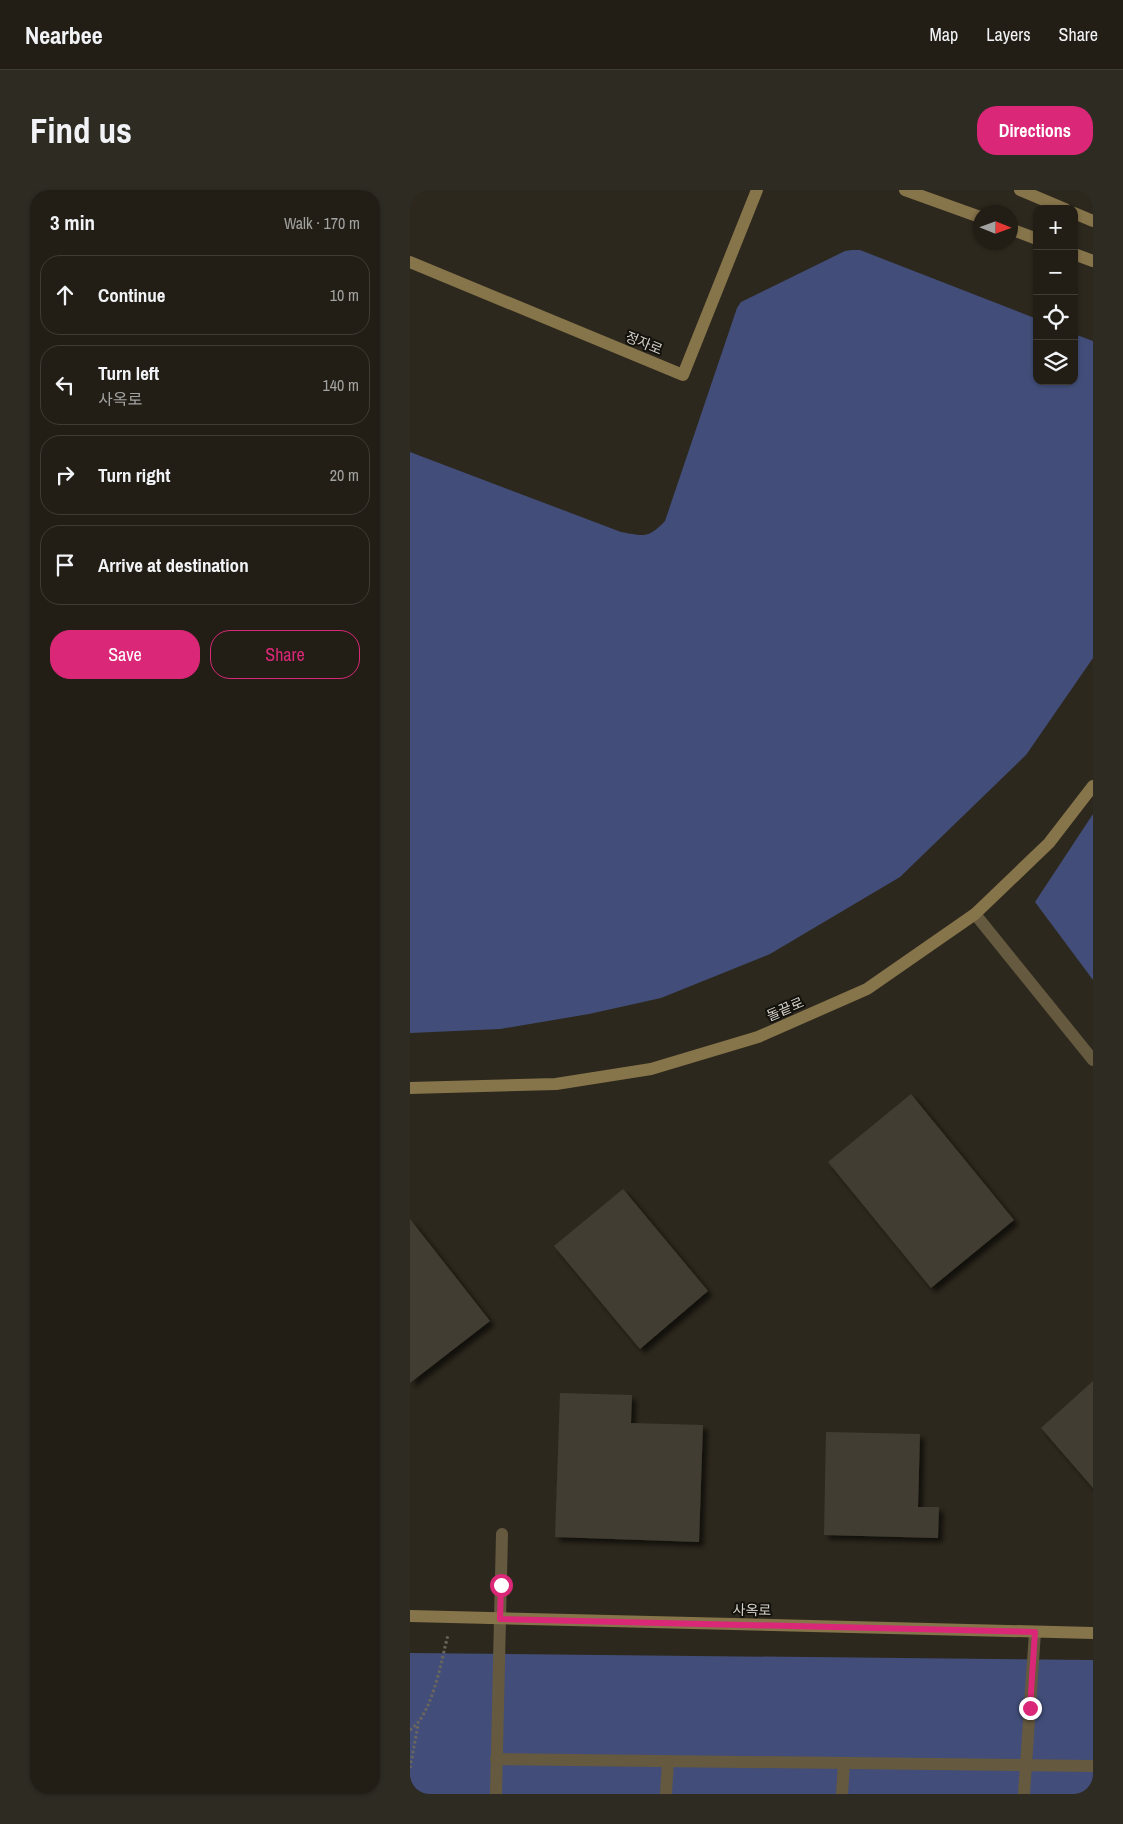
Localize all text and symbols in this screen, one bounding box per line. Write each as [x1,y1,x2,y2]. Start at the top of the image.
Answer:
text: Nearbee [25,19,103,51]
text: Map [930,22,958,47]
text: Layers [986,22,1031,47]
text: Share [1059,22,1098,47]
button: Directions [977,106,1093,155]
text: Find us [30,107,132,154]
north arrow [973,205,1018,250]
map controls [1033,205,1078,385]
button: + [1033,205,1078,250]
text: 3 min [50,208,95,237]
text: Walk · 170 m [284,212,360,234]
button: − [1033,250,1078,295]
icon: ahead [51,281,79,309]
text: Continue [98,282,166,308]
text: 10 m [330,284,359,306]
button: locate [1033,295,1078,340]
street label: 정자로 [623,327,665,359]
button: layers [1033,340,1078,385]
text: Turn left [98,360,159,386]
icon: left [51,371,79,399]
text: 140 m [323,374,359,396]
text: 사옥로 [98,388,142,410]
icon: right [51,461,79,489]
text: Turn right [98,462,170,488]
text: 20 m [330,464,359,486]
icon: arrive [51,551,79,579]
text: Arrive at destination [98,552,249,578]
button: Save [50,630,200,679]
button: Share [210,630,360,679]
street label: 돌끝로 [764,993,806,1025]
route start [490,1574,513,1597]
street label: 사옥로 [733,1601,772,1619]
route end [1019,1697,1042,1720]

